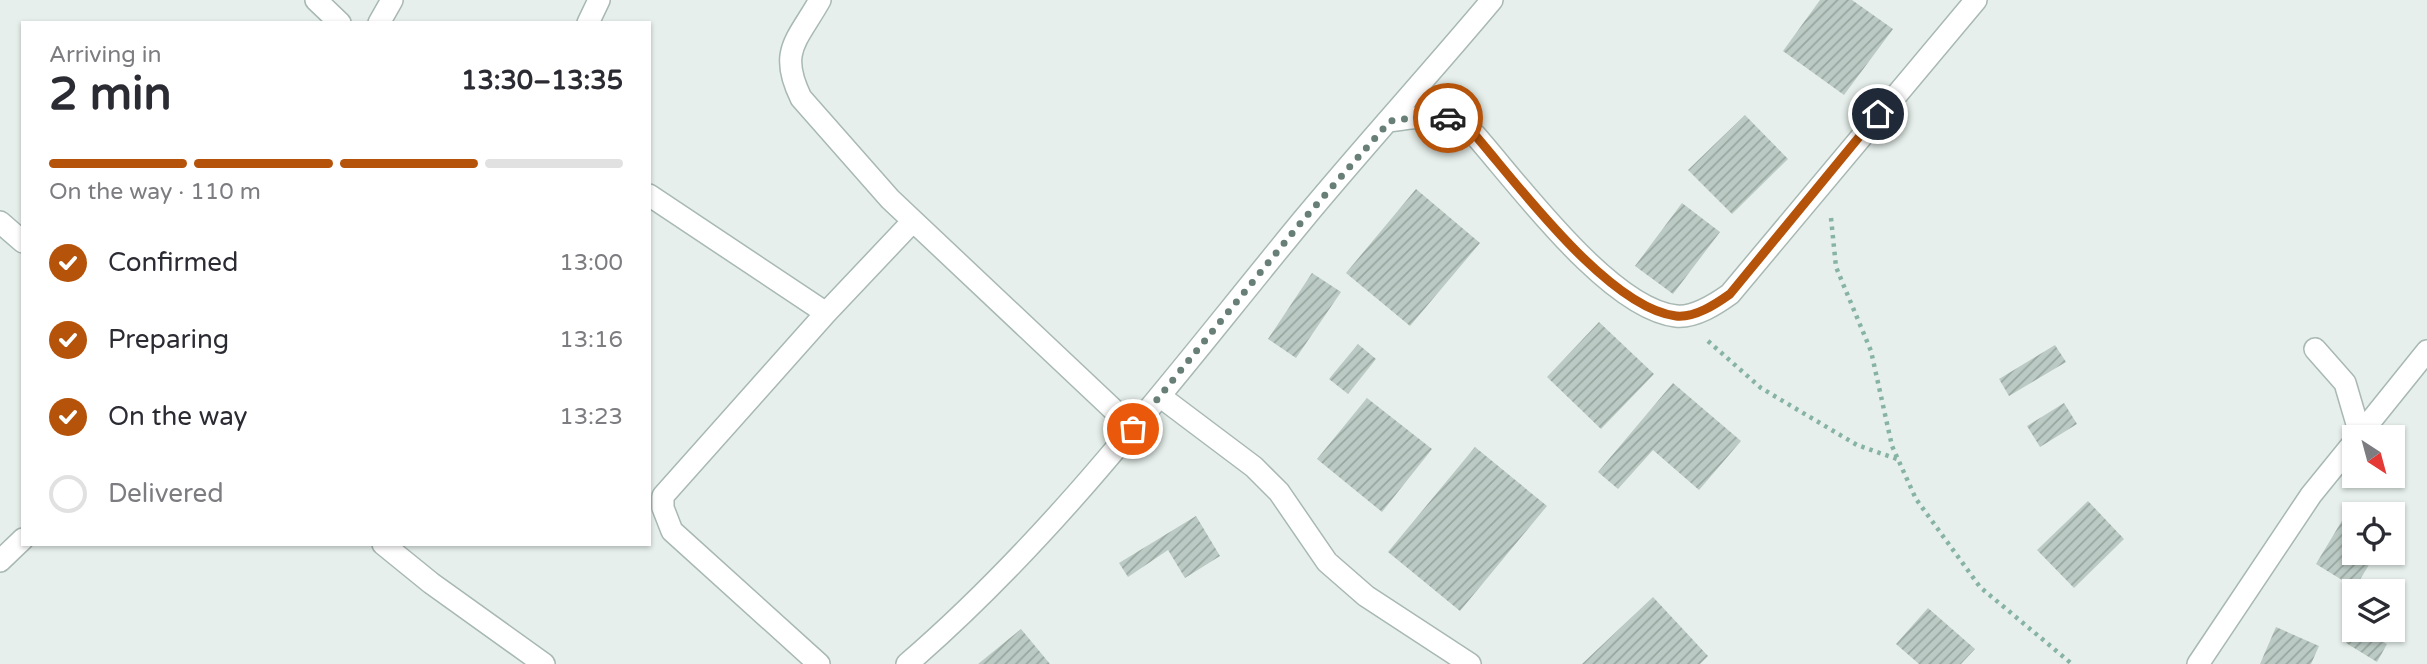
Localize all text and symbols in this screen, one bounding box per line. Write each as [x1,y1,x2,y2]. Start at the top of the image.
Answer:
text: Arriving in [49,41,162,69]
text: 13:30–13:35 [461,65,623,96]
text: 2 min [49,67,172,122]
courier [1413,83,1483,153]
pin [1848,84,1908,144]
icon: home [1859,95,1897,133]
icon: car [1429,99,1467,137]
text: On the way · 110 m [49,178,261,206]
icon: check [49,244,87,282]
text: Confirmed [108,247,238,278]
text: 13:00 [559,249,623,277]
icon: check [49,321,87,359]
text: Preparing [108,324,229,355]
text: 13:16 [559,326,623,354]
icon: check [49,398,87,436]
pin [1103,399,1163,459]
text: On the way [108,401,248,432]
text: 13:23 [559,403,623,431]
icon: bag [1114,410,1152,448]
north arrow [2342,425,2404,488]
map controls [2342,425,2405,642]
text: Delivered [108,478,224,509]
button: locate [2342,502,2405,565]
button: layers [2342,579,2405,642]

